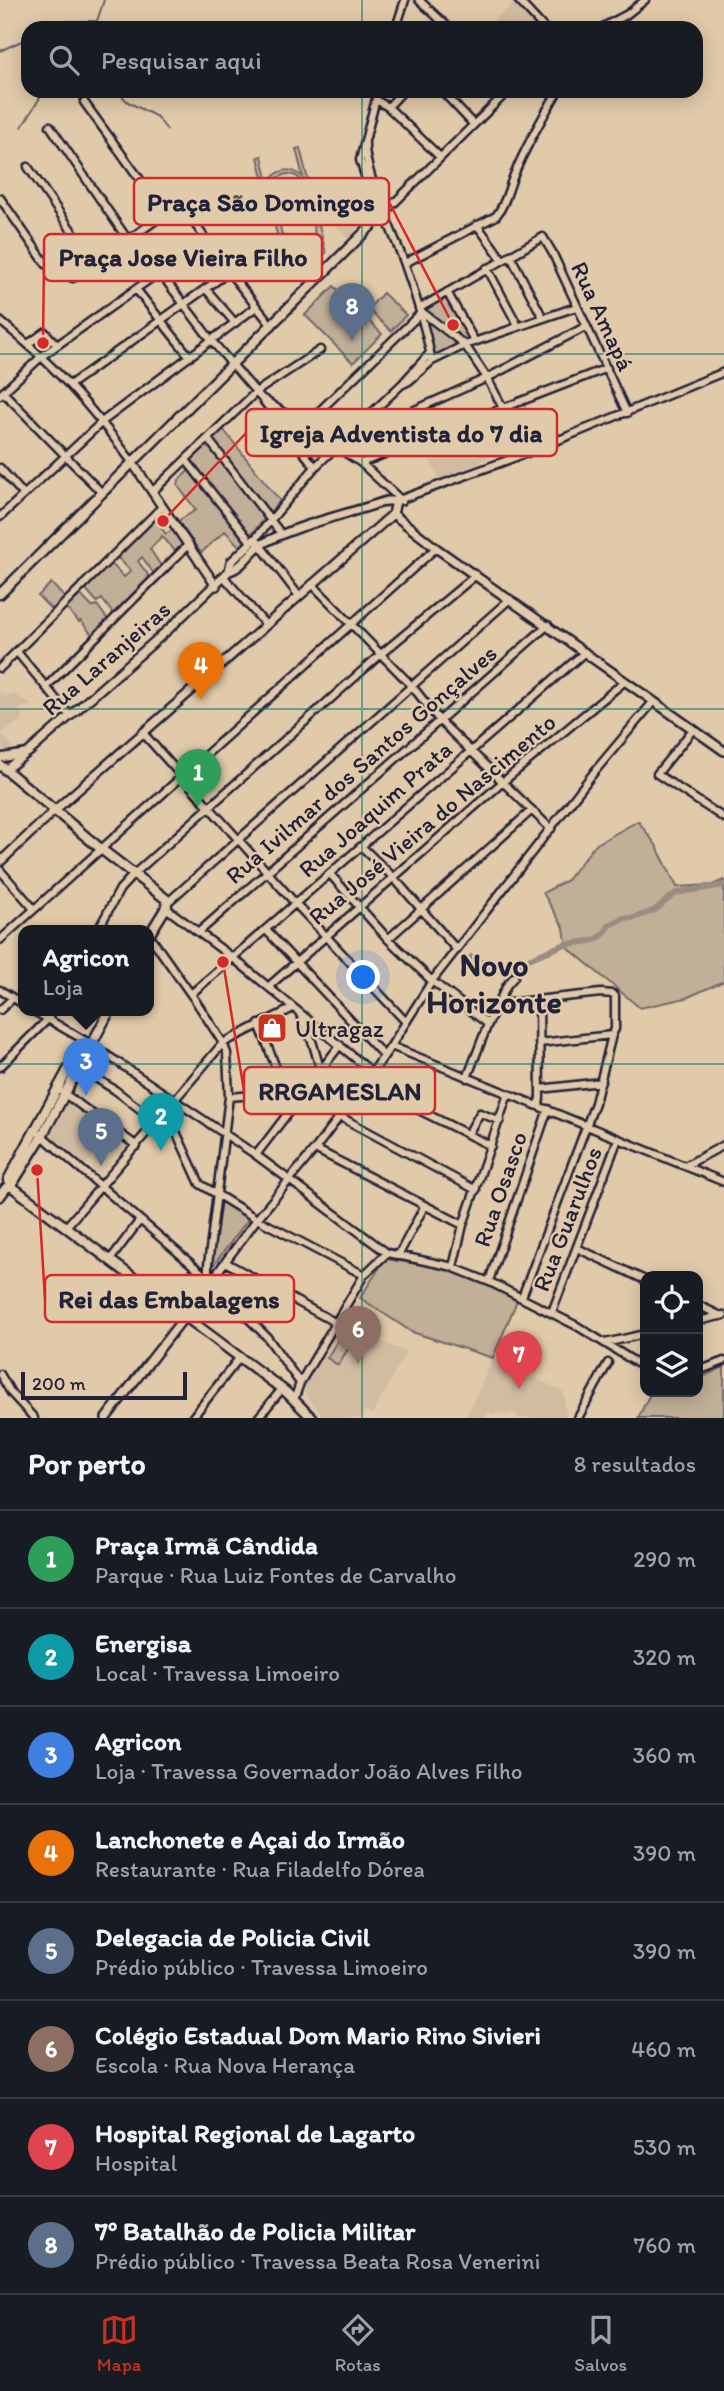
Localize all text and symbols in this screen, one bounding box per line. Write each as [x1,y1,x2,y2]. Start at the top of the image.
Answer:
search box [21,21,703,98]
icon: search [45,41,83,79]
text: Pesquisar aqui [101,44,262,76]
callout: Praça São Domingos [134,178,389,225]
text: Praça São Domingos [147,186,375,218]
callout: Praça Jose Vieira Filho [44,234,322,281]
text: Praça Jose Vieira Filho [58,241,308,273]
street label: Rua Amapá [565,257,641,376]
pin: 8 [329,283,375,341]
callout: Igreja Adventista do 7 dia [246,409,557,456]
text: Igreja Adventista do 7 dia [260,417,542,449]
street label: Rua Laranjeiras [36,594,176,722]
street label: Rua Ivilmar dos Santos Gonçalves [219,638,503,890]
pin: 4 [178,642,224,700]
street label: Rua José Vieira do Nascimento [302,707,562,931]
street label: Rua Joaquim Prata [293,734,458,883]
pin: 1 [175,749,221,807]
popup [18,925,154,1016]
text: Agricon [43,941,129,973]
district label: Novo Horizonte [426,946,562,1021]
your location [346,960,380,994]
text: Loja [43,973,83,1001]
shop icon: Ultragaz [255,1011,289,1045]
place label: Ultragaz [295,1014,384,1043]
pin: 3 [63,1038,109,1096]
callout: RRGAMESLAN [244,1067,435,1114]
text: RRGAMESLAN [258,1075,422,1107]
pin: 2 [138,1093,184,1151]
pin: 5 [78,1108,124,1166]
street label: Rua Osasco [467,1128,533,1250]
street label: Rua Guarulhos [526,1143,608,1295]
map controls [640,1271,703,1397]
button: locate [640,1271,703,1334]
callout: Rei das Embalagens [45,1275,294,1322]
text: Rei das Embalagens [58,1283,280,1315]
pin: 6 [335,1306,381,1364]
pin: 7 [496,1331,542,1389]
button: layers [640,1334,703,1397]
scale bar [21,1369,187,1401]
text: 200 m [32,1372,86,1395]
text: Por perto [28,1445,146,1482]
text: 8 resultados [574,1450,696,1478]
text: Praça Irmã Cândida [95,1529,318,1561]
text: 1 [46,1545,56,1573]
text: 290 m [633,1545,696,1573]
text: Parque · Rua Luiz Fontes de Carvalho [95,1561,457,1589]
text: Energisa [95,1627,191,1659]
text: 2 [45,1643,57,1671]
text: 320 m [633,1643,696,1671]
text: Local · Travessa Limoeiro [95,1659,340,1687]
text: Agricon [95,1725,182,1757]
text: 3 [45,1741,57,1769]
text: 360 m [633,1741,696,1769]
text: Loja · Travessa Governador João Alves Filho [95,1757,522,1785]
text: Lanchonete e Açai do Irmão [95,1823,405,1855]
text: 4 [44,1839,58,1867]
text: 390 m [633,1839,696,1867]
text: Restaurante · Rua Filadelfo Dórea [95,1855,425,1883]
text: Delegacia de Policia Civil [95,1921,370,1953]
text: 5 [45,1937,57,1965]
text: 390 m [633,1937,696,1965]
text: Prédio público · Travessa Limoeiro [95,1953,428,1981]
text: Colégio Estadual Dom Mario Rino Sivieri [95,2019,541,2051]
text: 6 [45,2035,57,2063]
text: 460 m [631,2035,696,2063]
text: Escola · Rua Nova Herança [95,2051,355,2079]
text: Hospital Regional de Lagarto [95,2117,415,2149]
text: 7 [45,2133,57,2161]
text: 530 m [633,2133,696,2161]
text: Hospital [95,2149,177,2177]
text: 7º Batalhão de Policia Militar [95,2215,415,2247]
text: 8 [45,2231,57,2259]
text: 760 m [634,2231,696,2259]
text: Prédio público · Travessa Beata Rosa Venerini [95,2247,540,2275]
tab: Mapa [97,2311,141,2376]
tab: Rotas [335,2311,381,2376]
tab: Salvos [574,2311,627,2376]

